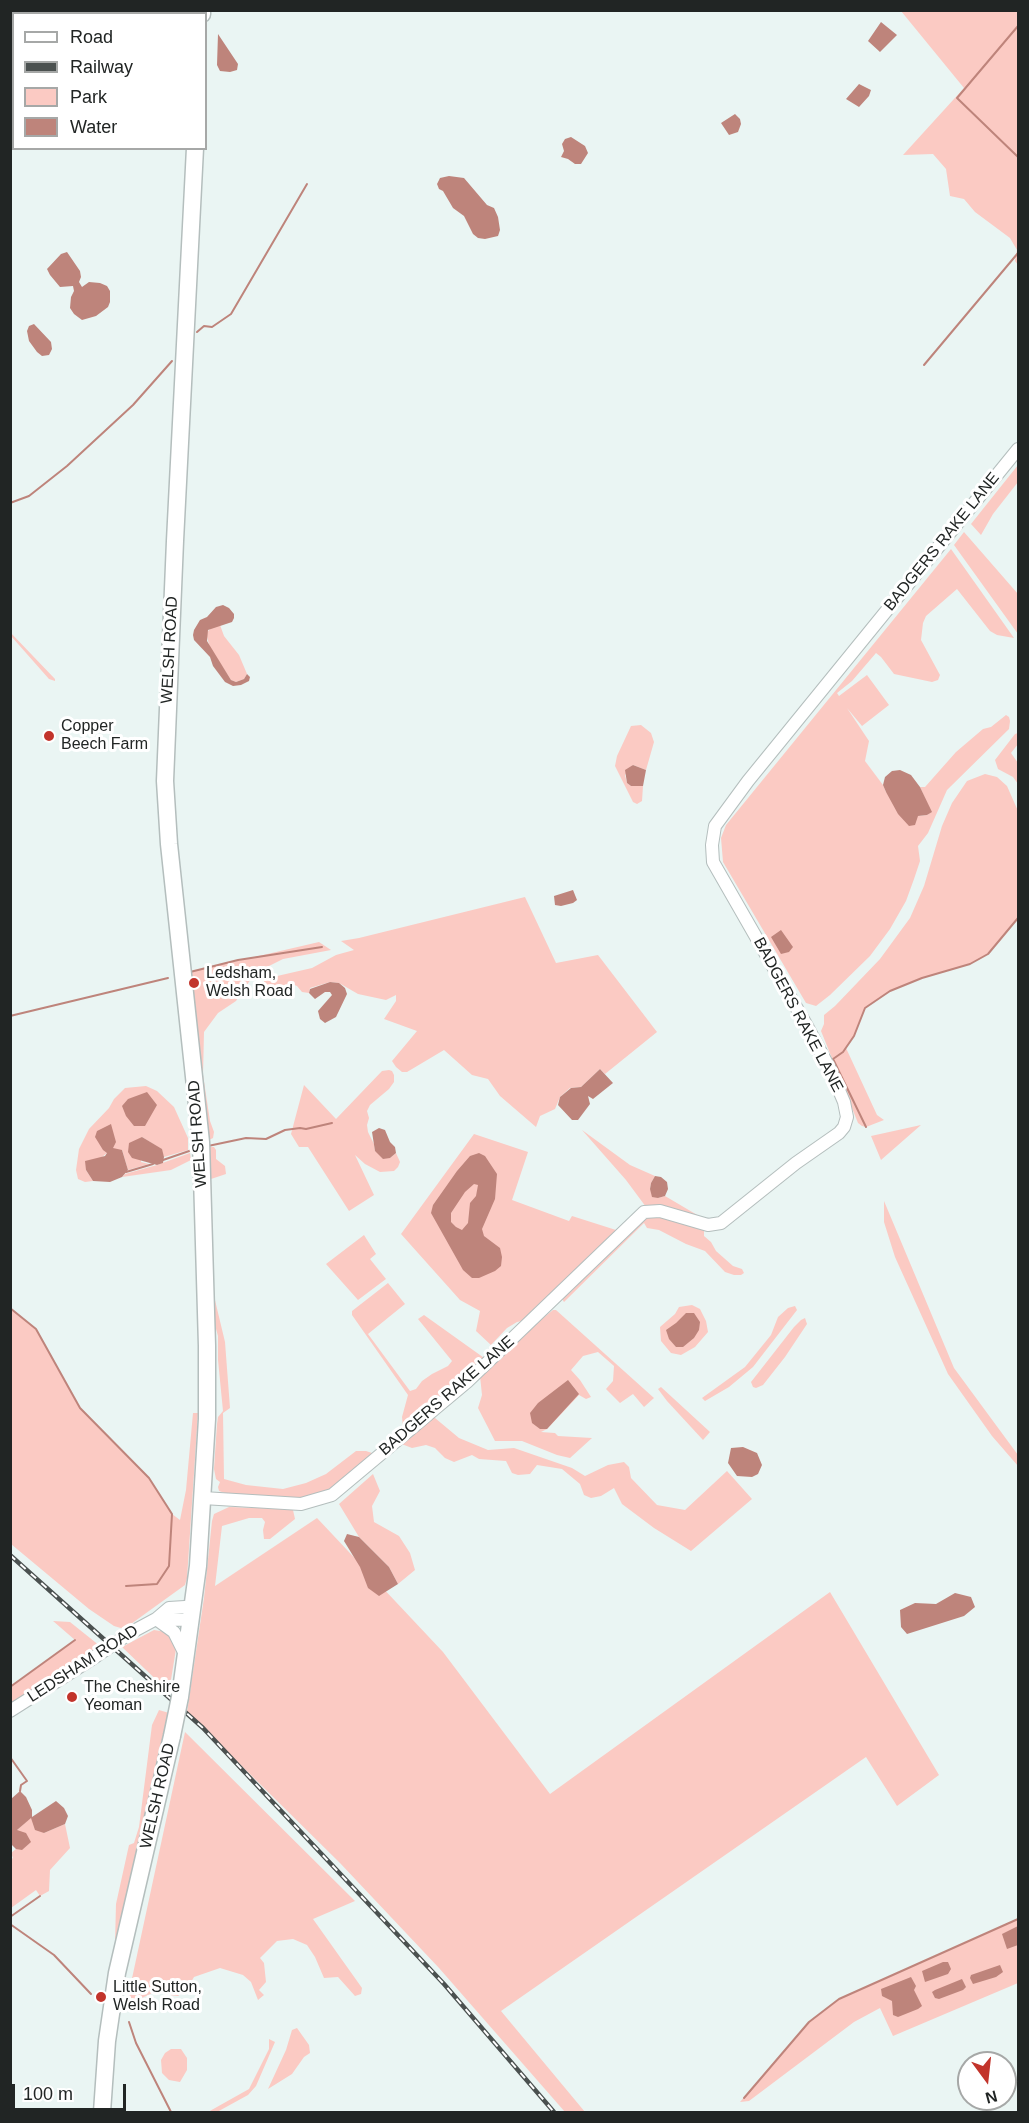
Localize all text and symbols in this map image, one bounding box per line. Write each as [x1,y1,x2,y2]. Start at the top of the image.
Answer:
legend [12,12,207,150]
text: Road [70,27,113,47]
text: Railway [70,57,133,77]
text: Park [70,87,107,107]
text: Water [70,117,117,137]
street label: BADGERS RAKE LANE [880,469,1004,615]
street label: WELSH ROAD [158,596,182,704]
place label: Copper Beech Farm [61,717,148,755]
marker: Copper Beech Farm [42,729,56,743]
street label: BADGERS RAKE LANE [749,934,847,1096]
place label: Ledsham, Welsh Road [206,964,293,1002]
marker: Ledsham, Welsh Road [187,976,201,990]
street label: WELSH ROAD [185,1080,211,1188]
street label: BADGERS RAKE LANE [376,1332,518,1460]
street label: LEDSHAM ROAD [24,1621,142,1707]
place label: The Cheshire Yeoman [84,1678,180,1716]
marker: The Cheshire Yeoman [65,1690,79,1704]
street label: WELSH ROAD [137,1741,179,1851]
place label: Little Sutton, Welsh Road [113,1978,202,2016]
marker: Little Sutton, Welsh Road [94,1990,108,2004]
north arrow [957,2051,1017,2111]
scale bar [15,2072,129,2110]
text: 100 m [23,2084,73,2104]
text: N [983,2087,999,2107]

